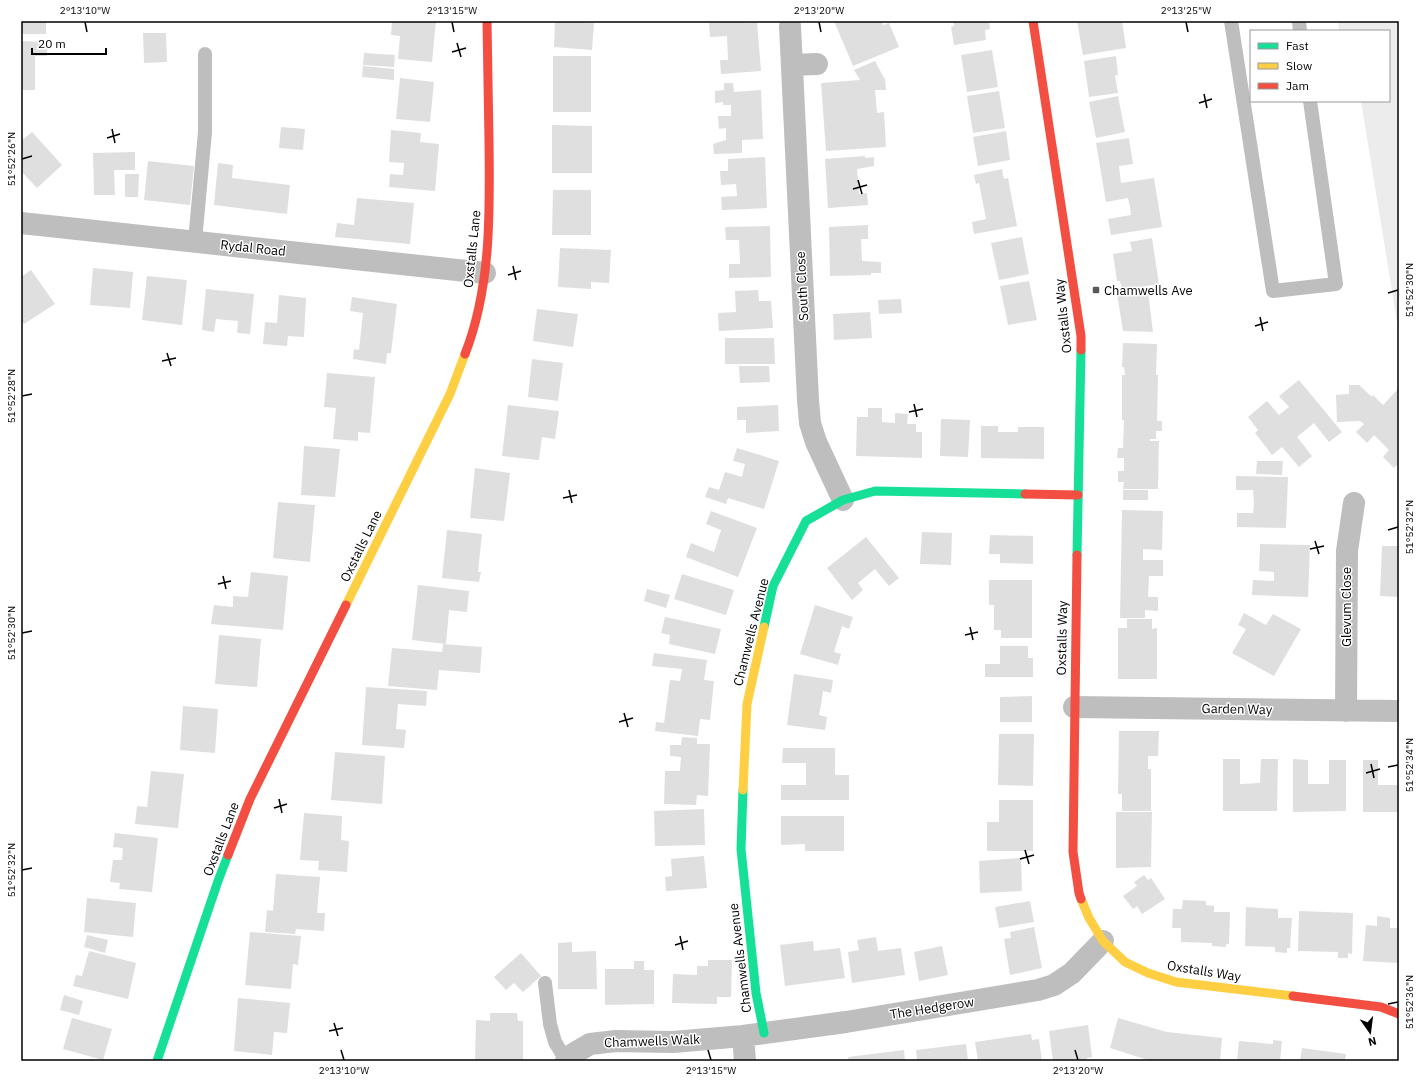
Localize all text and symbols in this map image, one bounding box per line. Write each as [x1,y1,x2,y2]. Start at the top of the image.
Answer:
text: 2°13'10"W [60,4,110,17]
text: 2°13'15"W [427,4,477,17]
text: 2°13'20"W [794,4,844,17]
text: 2°13'25"W [1161,4,1211,17]
scale bar [32,30,106,56]
legend [1250,30,1390,102]
text: 20 m [38,36,66,51]
text: Fast [1286,38,1309,53]
text: Slow [1286,58,1312,73]
text: Jam [1286,78,1309,93]
text: 51°52'26"N [5,132,18,186]
street label: Oxstalls Lane [459,209,485,289]
street label: Rydal Road [219,236,287,260]
street label: South Close [792,251,812,321]
text: 51°52'30"N [1403,263,1416,317]
street label: Oxstalls Way [1051,277,1075,354]
place label: Chamwells Ave [1104,282,1193,299]
marker: Chamwells Ave [1091,285,1101,295]
text: 51°52'28"N [5,369,18,423]
text: 51°52'32"N [1403,500,1416,554]
street label: Oxstalls Lane [336,507,386,585]
street label: Glevum Close [1338,567,1355,647]
street label: Chamwells Avenue [729,576,773,688]
street label: Oxstalls Way [1053,600,1071,676]
text: 51°52'30"N [5,606,18,660]
street label: Garden Way [1202,700,1273,718]
text: 51°52'34"N [1403,738,1416,792]
street label: Oxstalls Lane [199,800,243,878]
text: 51°52'32"N [5,843,18,897]
street label: Chamwells Avenue [725,902,755,1014]
street label: Oxstalls Way [1166,957,1243,985]
text: 51°52'36"N [1403,975,1416,1029]
street label: The Hedgerow [889,993,975,1023]
north arrow [1350,1012,1390,1052]
street label: Chamwells Walk [604,1031,700,1051]
text: N [1367,1034,1378,1049]
text: 2°13'10"W [319,1064,369,1077]
text: 2°13'15"W [686,1064,736,1077]
text: 2°13'20"W [1053,1064,1103,1077]

